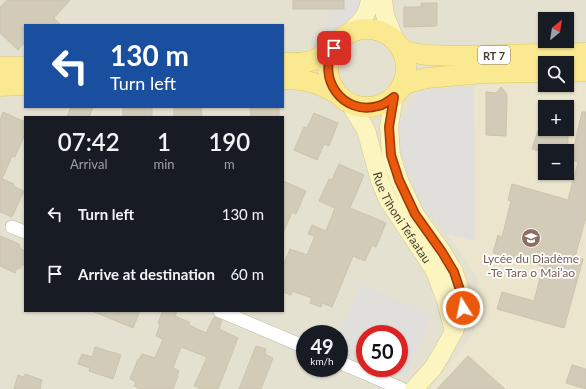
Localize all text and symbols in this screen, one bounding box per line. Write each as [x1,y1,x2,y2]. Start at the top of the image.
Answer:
north arrow [538,12,574,48]
map controls [538,12,574,180]
pin [317,31,351,65]
icon: arrive [323,37,345,59]
text: 130 m [110,38,189,72]
icon: left [44,40,96,92]
road number: RT 7 [478,46,510,64]
button: search [538,56,574,92]
text: Turn left [110,72,176,94]
button: + [538,100,574,136]
text: 07:42 [58,127,120,156]
text: 1 [157,127,171,156]
text: 190 [208,127,250,156]
button: − [538,144,574,180]
text: Arrival [70,156,107,172]
text: min [153,156,175,172]
text: m [224,156,235,172]
street label: Rue Tihoni Tefaatau [370,170,435,266]
icon: left [44,203,66,225]
text: Turn left [78,205,134,223]
text: 130 m [222,205,264,223]
school or university icon: Lycée du Diadème -Te Tara o Mai’ao [520,227,542,249]
place label: Lycée du Diadème -Te Tara o Mai’ao [483,251,579,280]
icon: arrive [44,263,66,285]
text: Arrive at destination [78,265,215,283]
text: 60 m [230,265,264,283]
position arrow [442,287,484,329]
speed limit sign: 50 [356,325,408,377]
text: 49 [310,334,334,358]
text: km/h [310,355,334,367]

